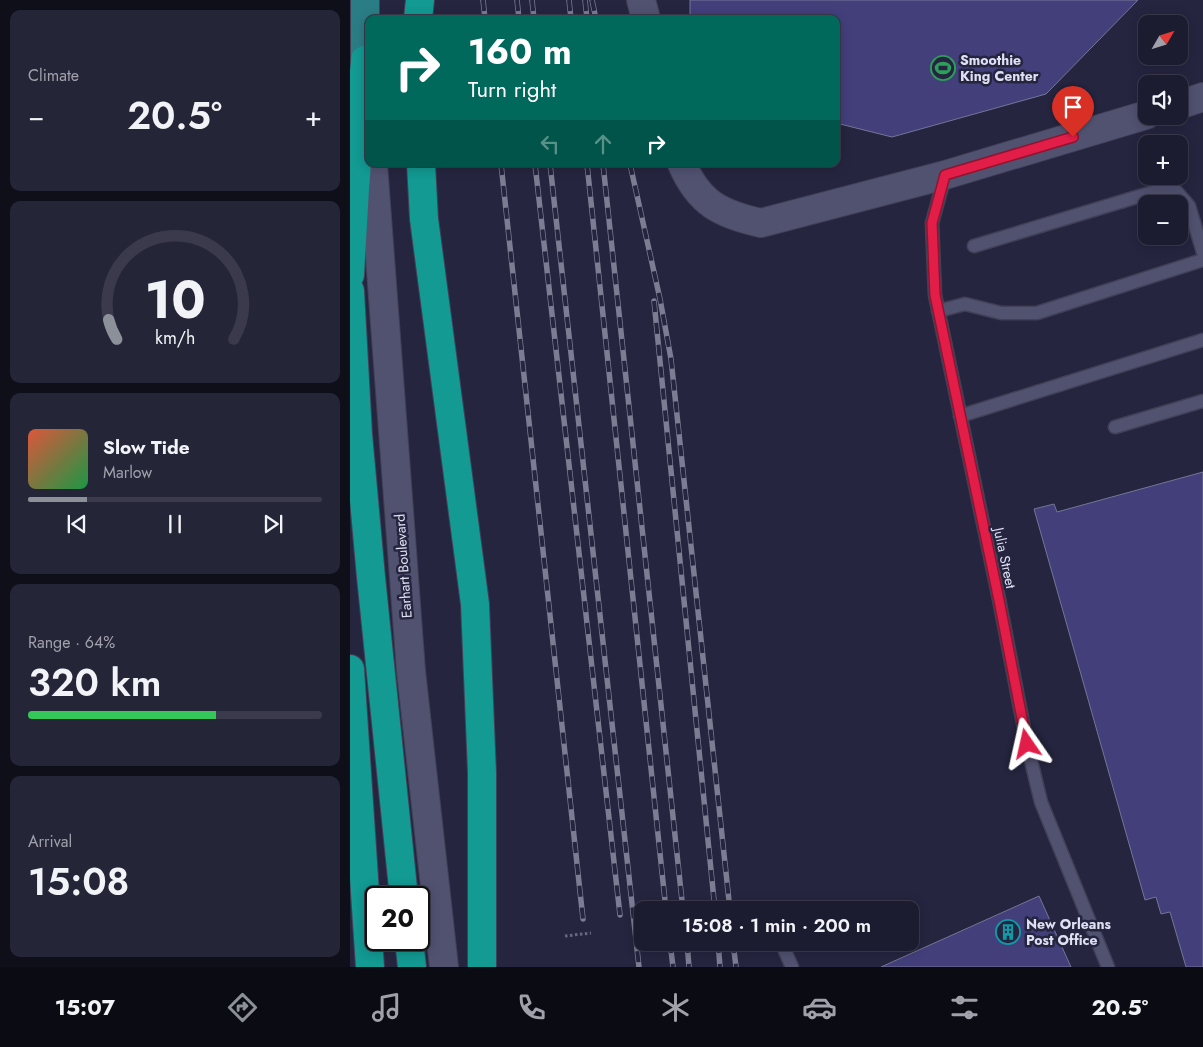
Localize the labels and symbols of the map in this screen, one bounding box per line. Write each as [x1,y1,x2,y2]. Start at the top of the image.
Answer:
north arrow [1138,15,1188,65]
place label: Smoothie King Center [960,50,1039,86]
sports icon: Smoothie King Center [930,55,956,81]
pin [1052,86,1094,137]
street label: Earhart Boulevard [389,513,417,619]
street label: Julia Street [988,524,1021,591]
position arrow [1000,717,1052,769]
speed limit sign: 20 [365,886,430,951]
place label: New Orleans Post Office [1026,914,1111,950]
building icon: New Orleans Post Office [995,919,1021,945]

